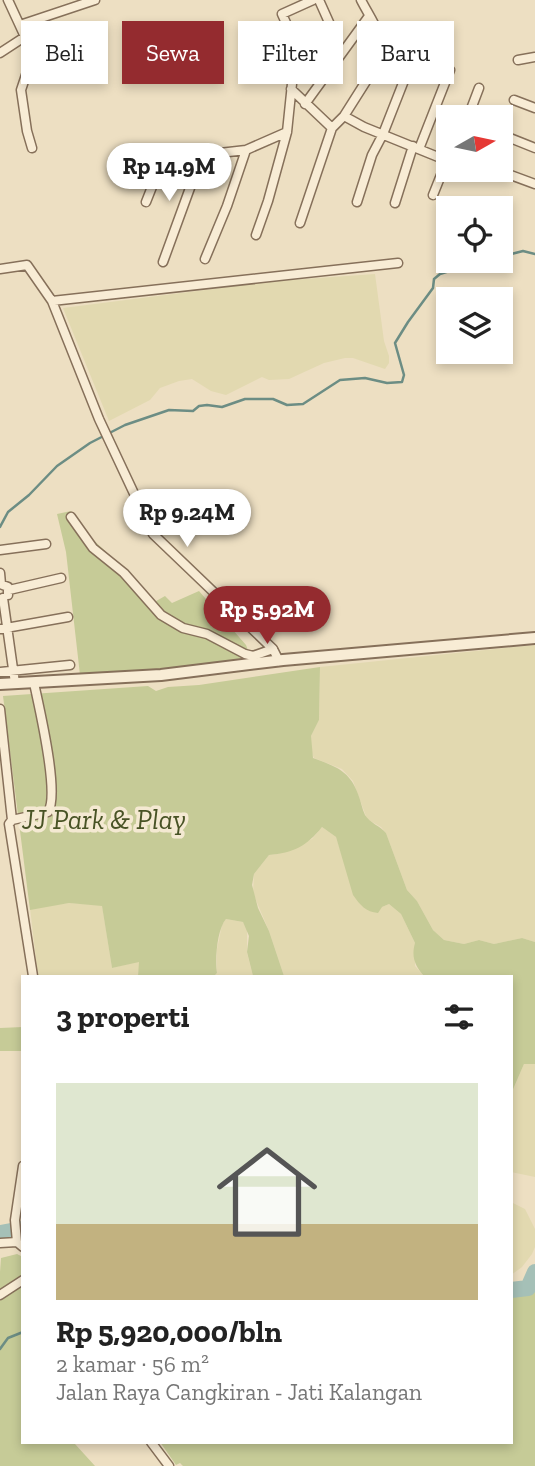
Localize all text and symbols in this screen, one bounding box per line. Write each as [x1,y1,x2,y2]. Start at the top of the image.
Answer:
chip: Beli [21,21,108,84]
chip: Sewa [122,21,224,84]
chip: Filter [238,21,343,84]
chip: Baru [357,21,454,84]
north arrow [436,105,513,182]
map controls [436,105,513,364]
pin: Rp 14.9M [97,144,241,203]
text: Rp 14.9M [123,152,215,180]
button: locate [436,196,513,273]
button: layers [436,287,513,364]
pin: Rp 9.24M [115,490,259,549]
text: Rp 9.24M [139,498,235,526]
pin: Rp 5.92M [195,586,339,646]
text: Rp 5.92M [220,595,314,623]
park label: JJ Park & Play [21,803,186,836]
icon: filters [440,998,478,1036]
text: 3 properti [56,999,189,1035]
icon: home [204,1129,330,1255]
text: Rp 5,920,000/bln [56,1314,282,1350]
text: 2 kamar · 56 m² [56,1350,209,1378]
text: Jalan Raya Cangkiran - Jati Kalangan [56,1378,422,1406]

